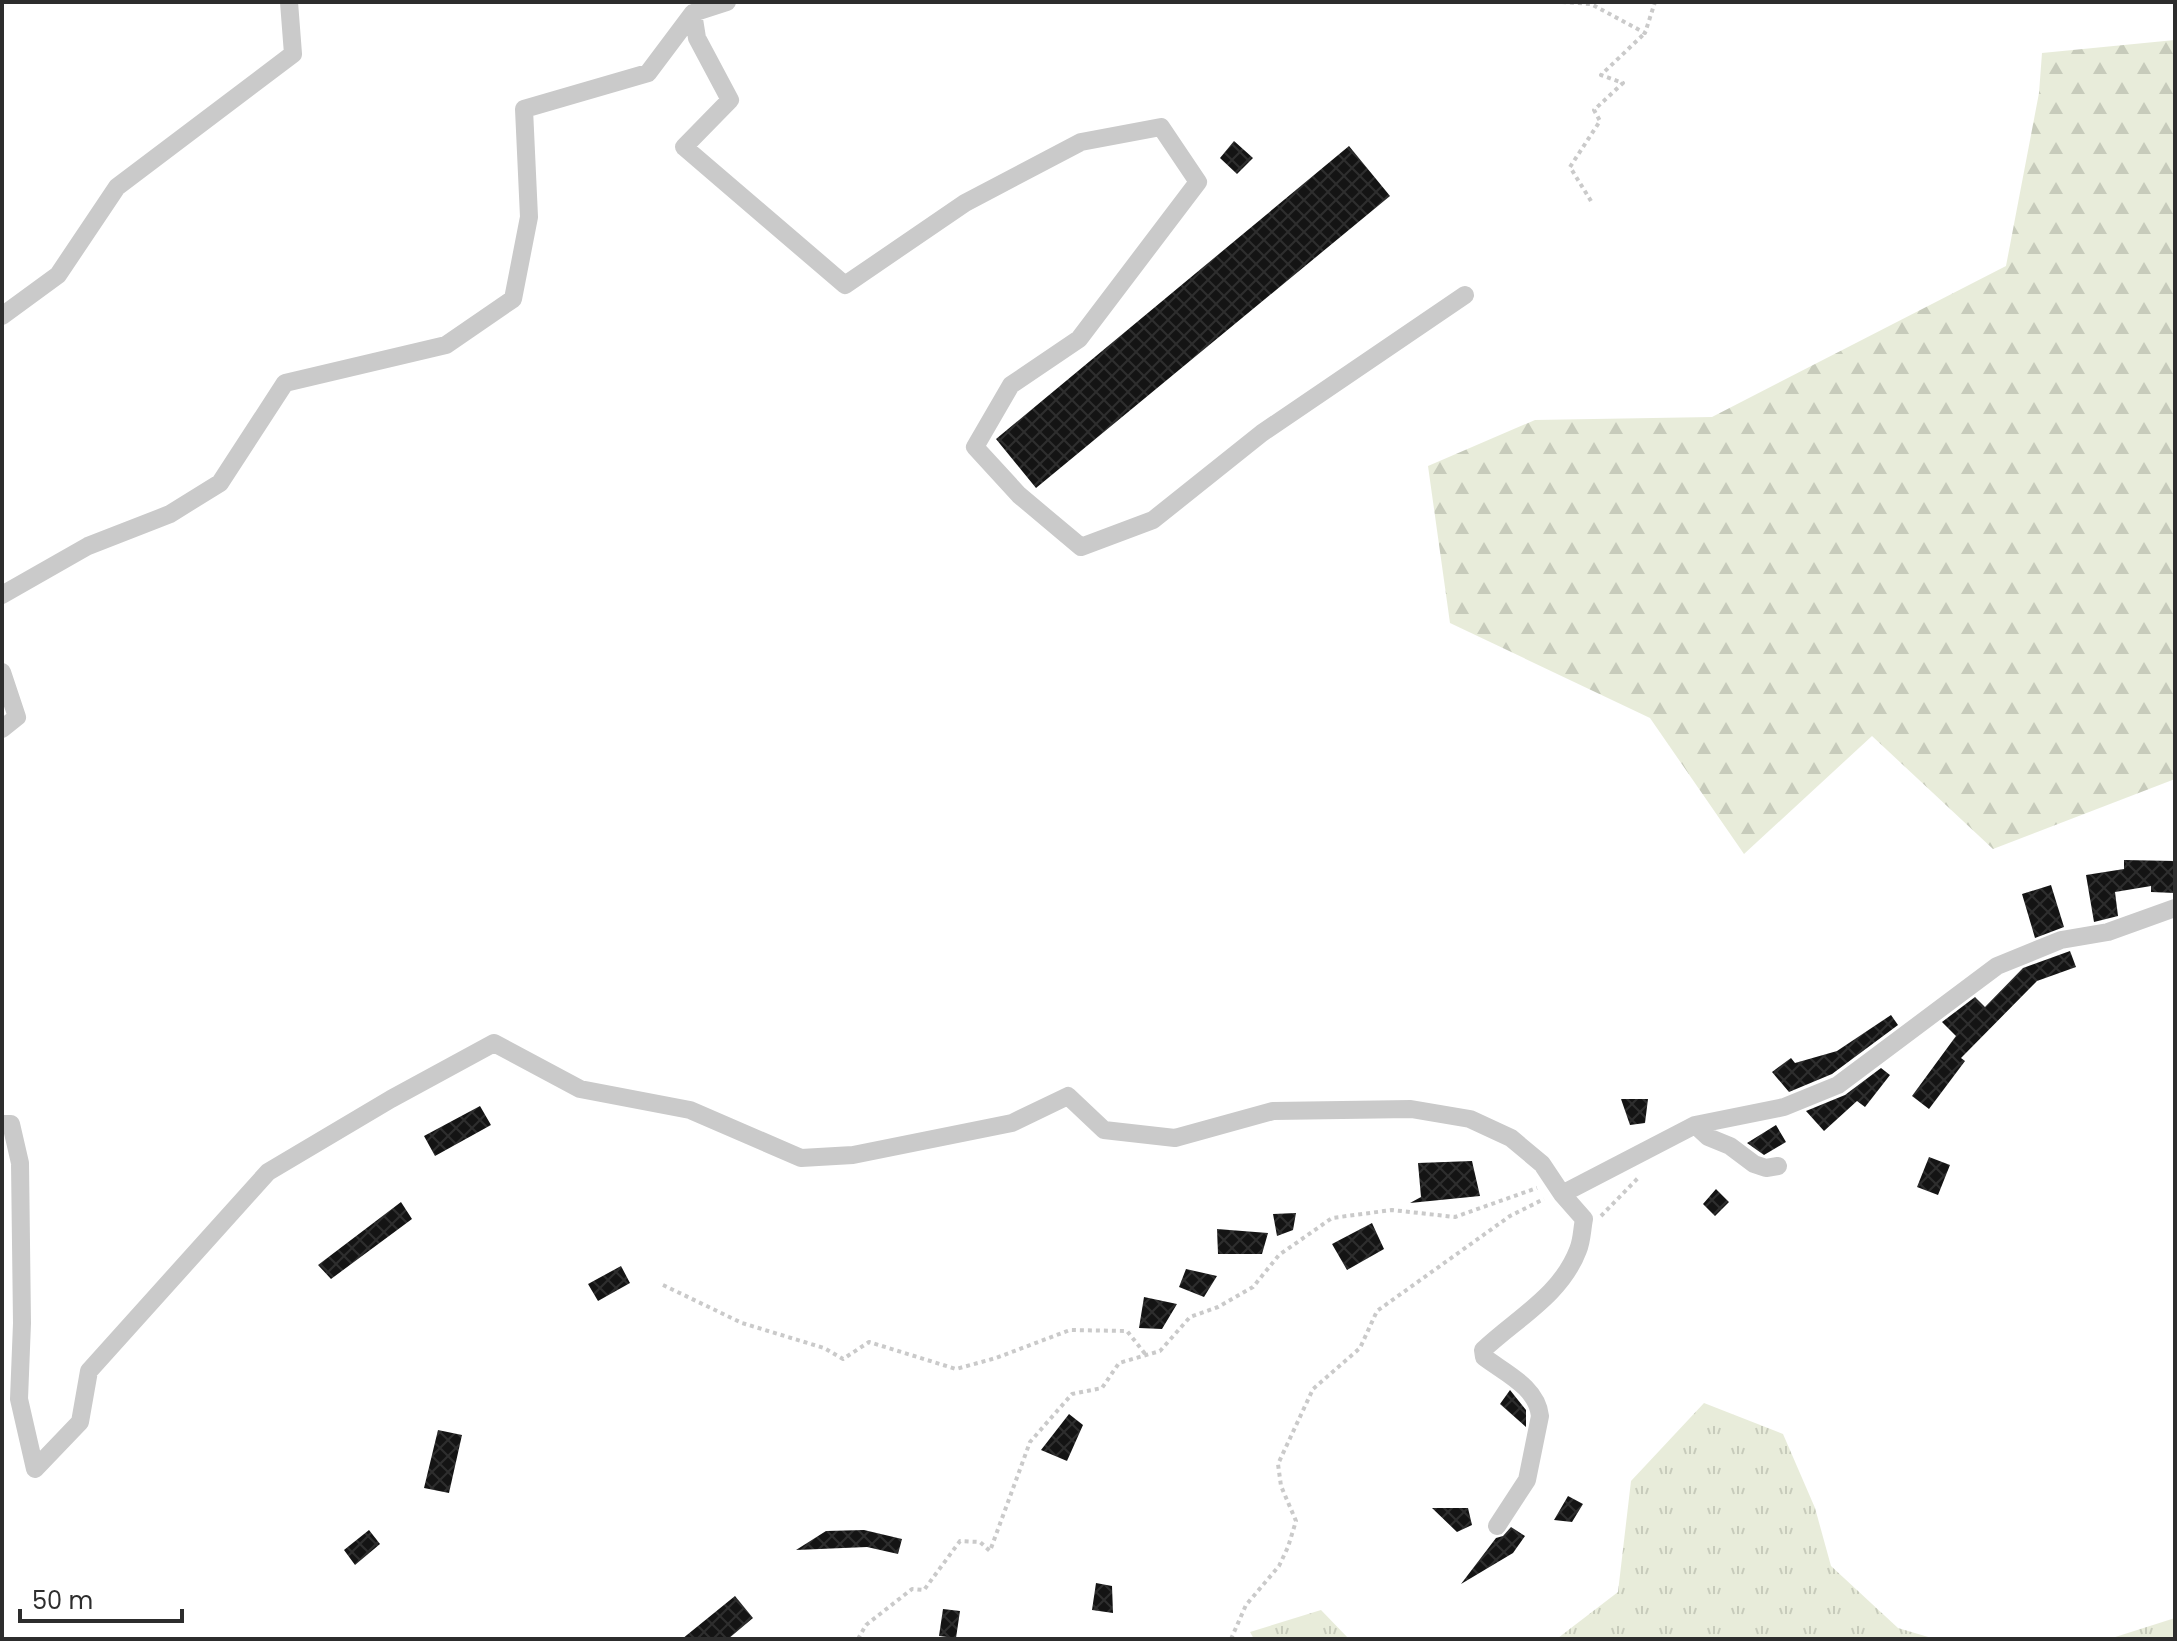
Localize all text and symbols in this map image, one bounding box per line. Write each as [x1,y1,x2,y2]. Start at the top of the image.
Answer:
scale bar [20,1573,182,1623]
text: 50 m [32,1584,93,1617]

